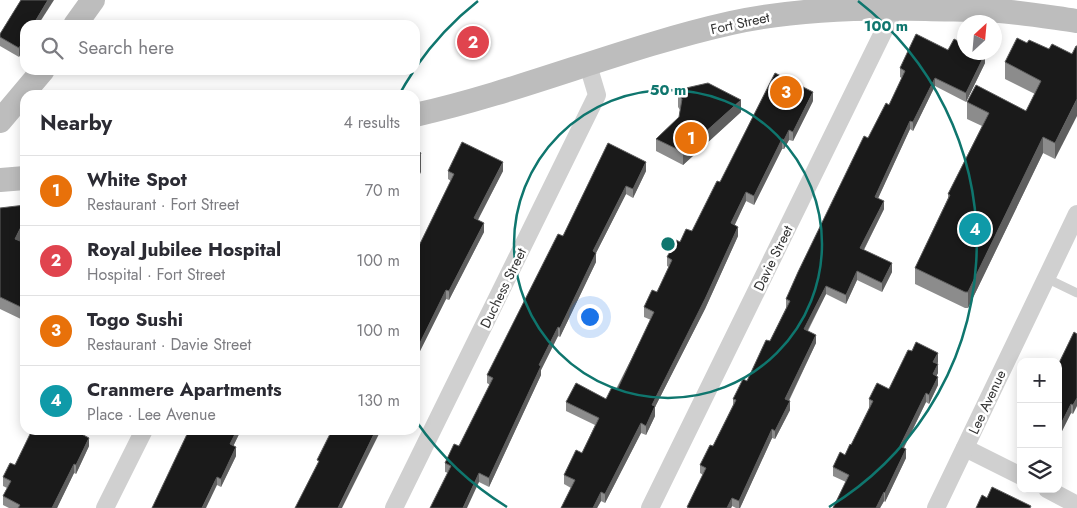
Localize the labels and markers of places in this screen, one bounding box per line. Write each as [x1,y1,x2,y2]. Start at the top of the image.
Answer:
pin: 2 [457,23,489,61]
pin: 3 [770,73,802,111]
pin: 1 [675,119,707,157]
pin: 4 [959,210,991,248]
centre of rings [659,235,677,253]

